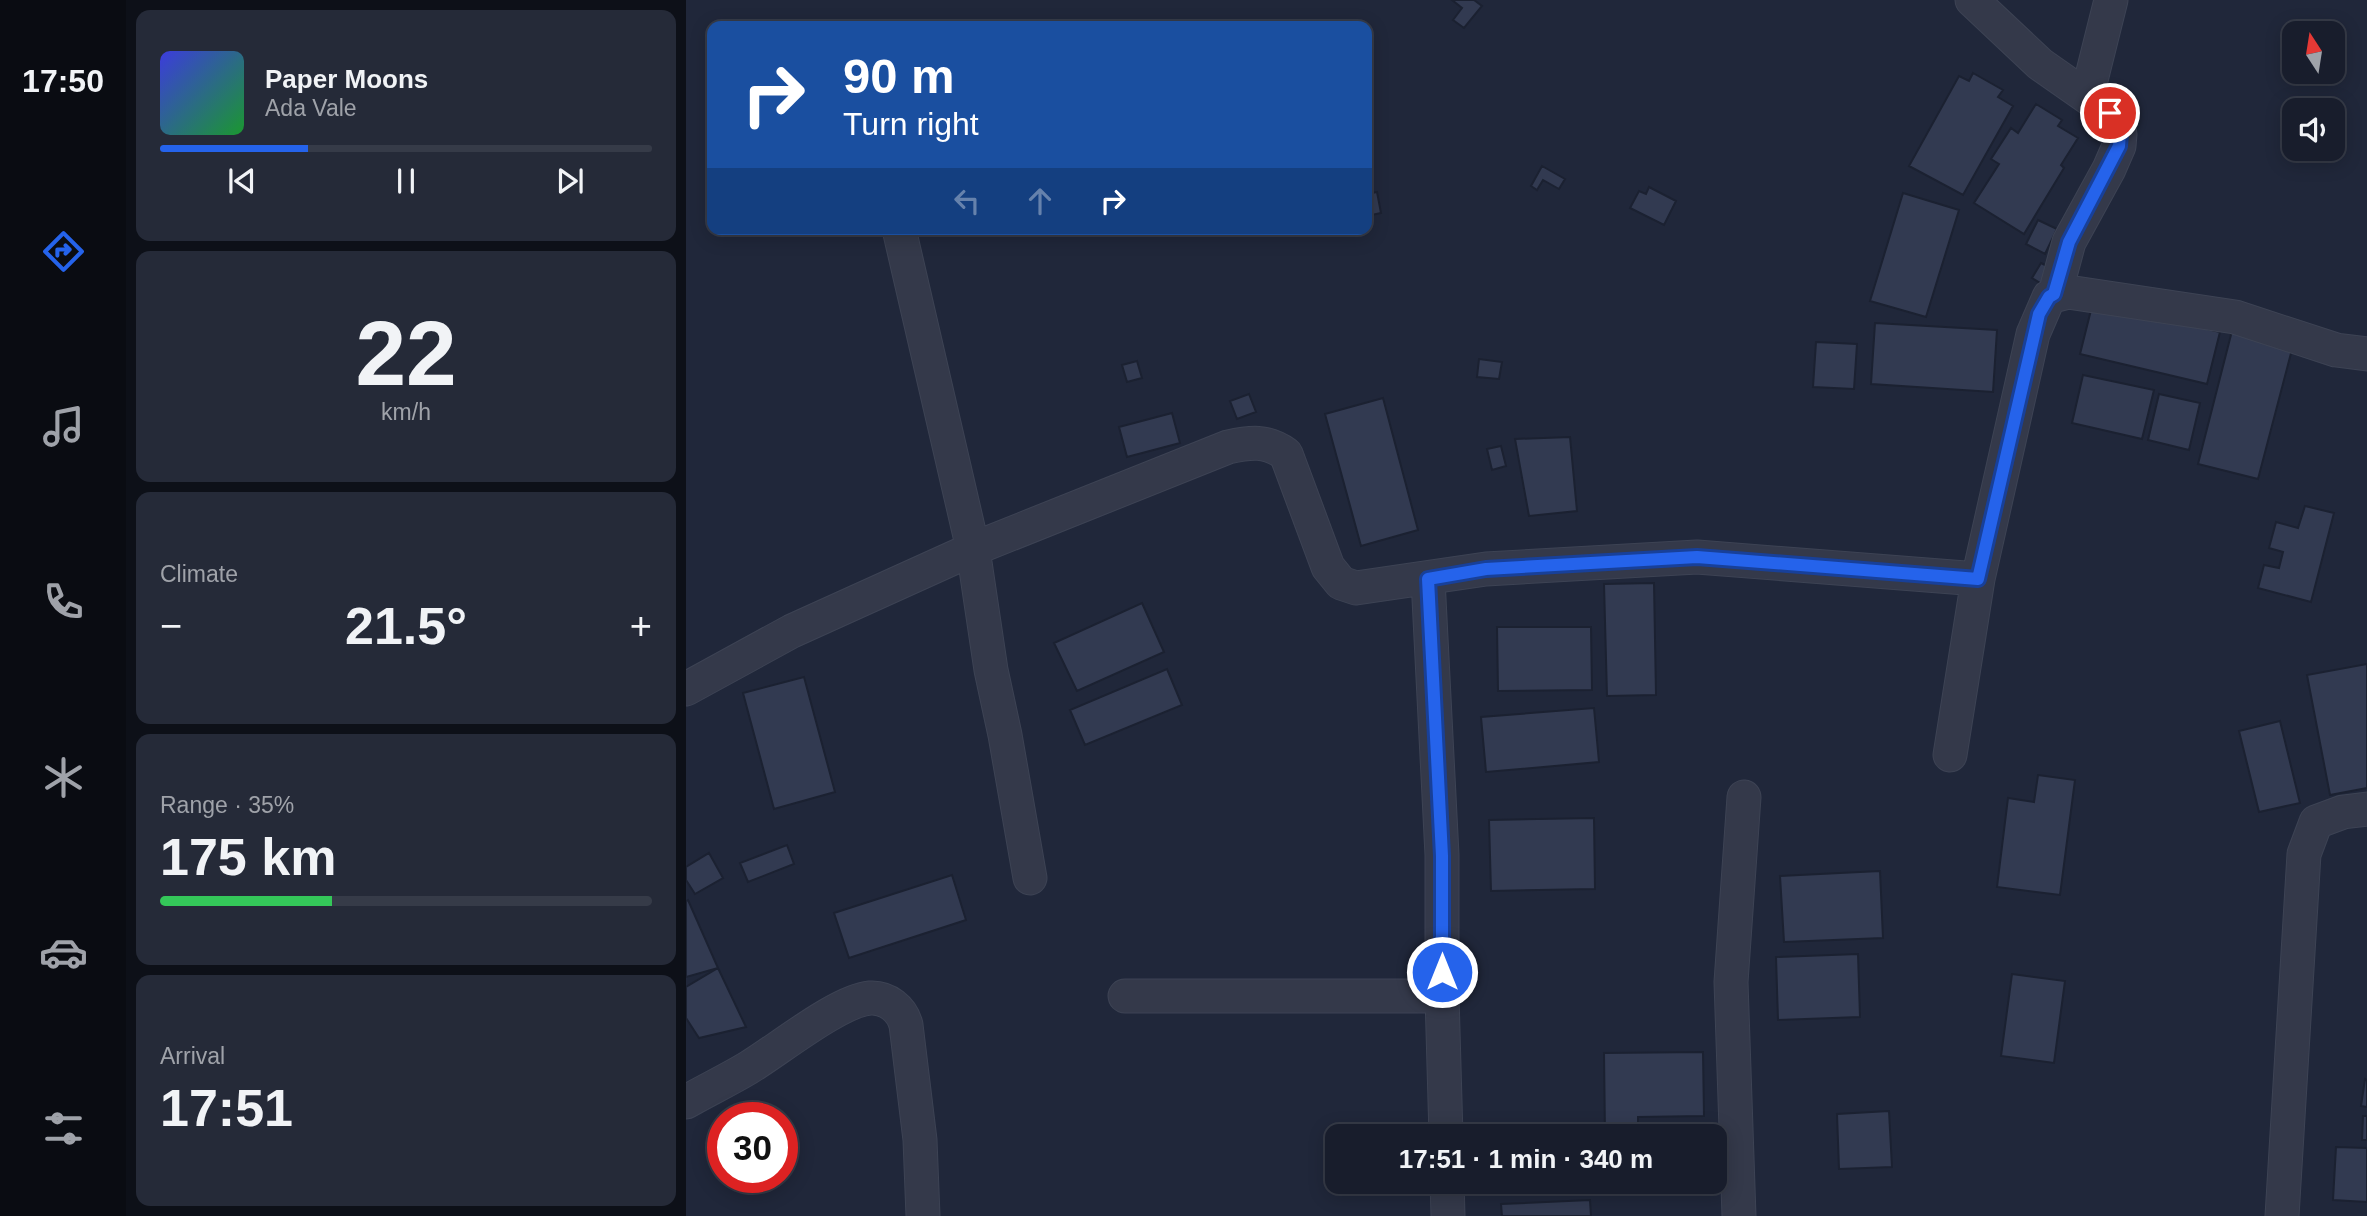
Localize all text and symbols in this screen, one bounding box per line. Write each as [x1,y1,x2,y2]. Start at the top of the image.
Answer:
north arrow [2282,21,2345,84]
map controls [2282,21,2345,161]
icon: right [728,49,819,140]
text: 90 m [843,49,955,103]
text: 17:50 [22,63,104,99]
text: Paper Moons [265,64,428,94]
pin [2080,83,2140,143]
icon: arrive [2091,94,2129,132]
text: Ada Vale [265,95,357,121]
button: sound [2282,98,2345,161]
text: Turn right [843,106,979,142]
icon: previous [223,162,261,200]
icon: pause [387,162,425,200]
icon: next [551,162,589,200]
icon: left [948,182,986,220]
icon: ahead [1021,182,1059,220]
icon: right [1094,182,1132,220]
icon: directions [39,227,88,276]
text: 22 [355,303,457,404]
text: km/h [381,399,431,425]
icon: music [39,402,88,451]
text: Climate [160,561,238,587]
icon: phone [39,577,88,626]
text: 21.5° [345,597,467,655]
text: − [160,605,182,647]
text: + [630,605,652,647]
icon: climate [39,753,88,802]
text: Range · 35% [160,792,294,818]
text: 175 km [160,828,336,886]
icon: car [39,928,88,977]
position arrow [1405,935,1479,1009]
text: Arrival [160,1043,225,1069]
text: 17:51 [160,1079,293,1137]
speed limit sign: 30 [707,1102,798,1193]
icon: filters [39,1104,88,1153]
text: 17:51 · 1 min · 340 m [1399,1144,1653,1174]

